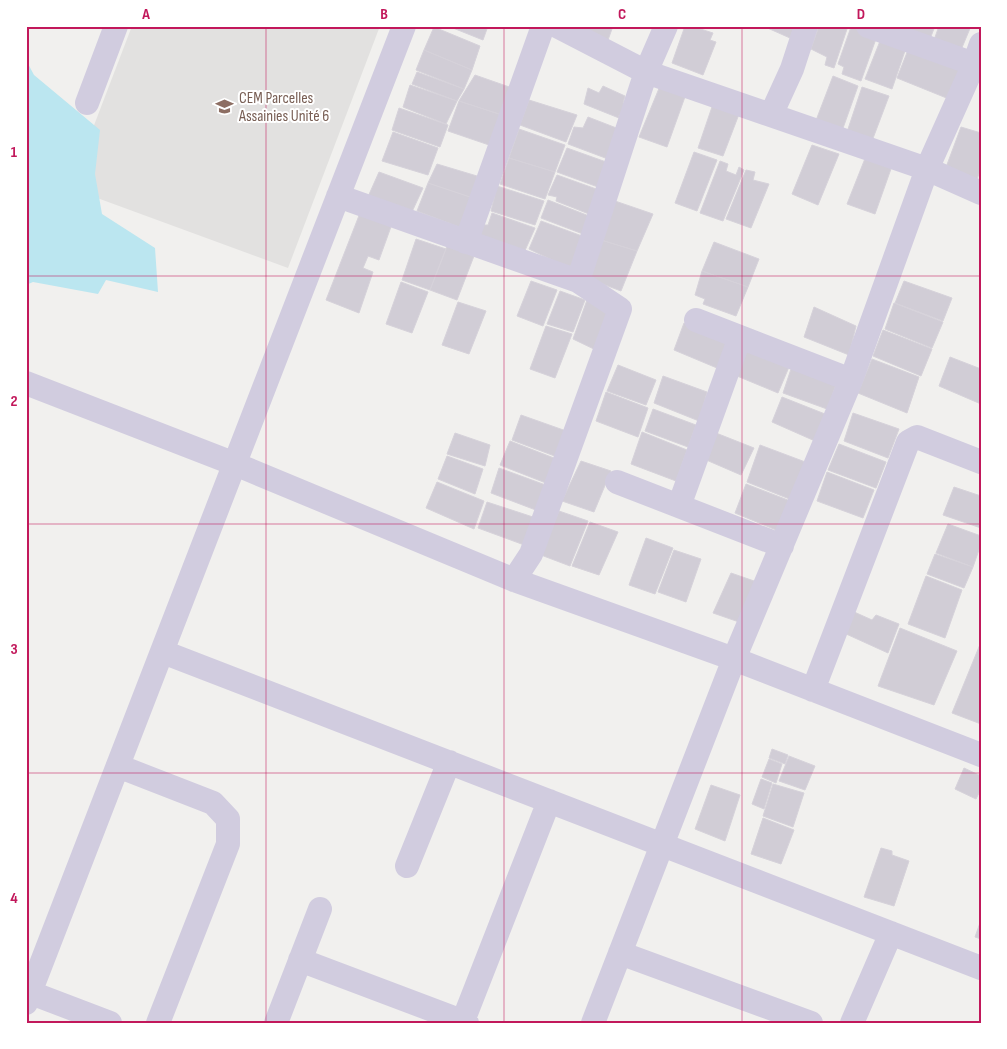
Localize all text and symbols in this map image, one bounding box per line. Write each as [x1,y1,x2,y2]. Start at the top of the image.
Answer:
text: A [141,5,150,24]
text: B [380,5,388,24]
text: C [618,5,626,24]
text: D [857,5,865,24]
place label: CEM Parcelles Assainies Unité 6 [238,89,329,126]
school or university icon: CEM Parcelles Assainies Unité 6 [215,97,235,117]
text: 1 [11,143,18,162]
text: 2 [10,392,18,411]
text: 3 [10,640,18,659]
text: 4 [10,889,18,908]

